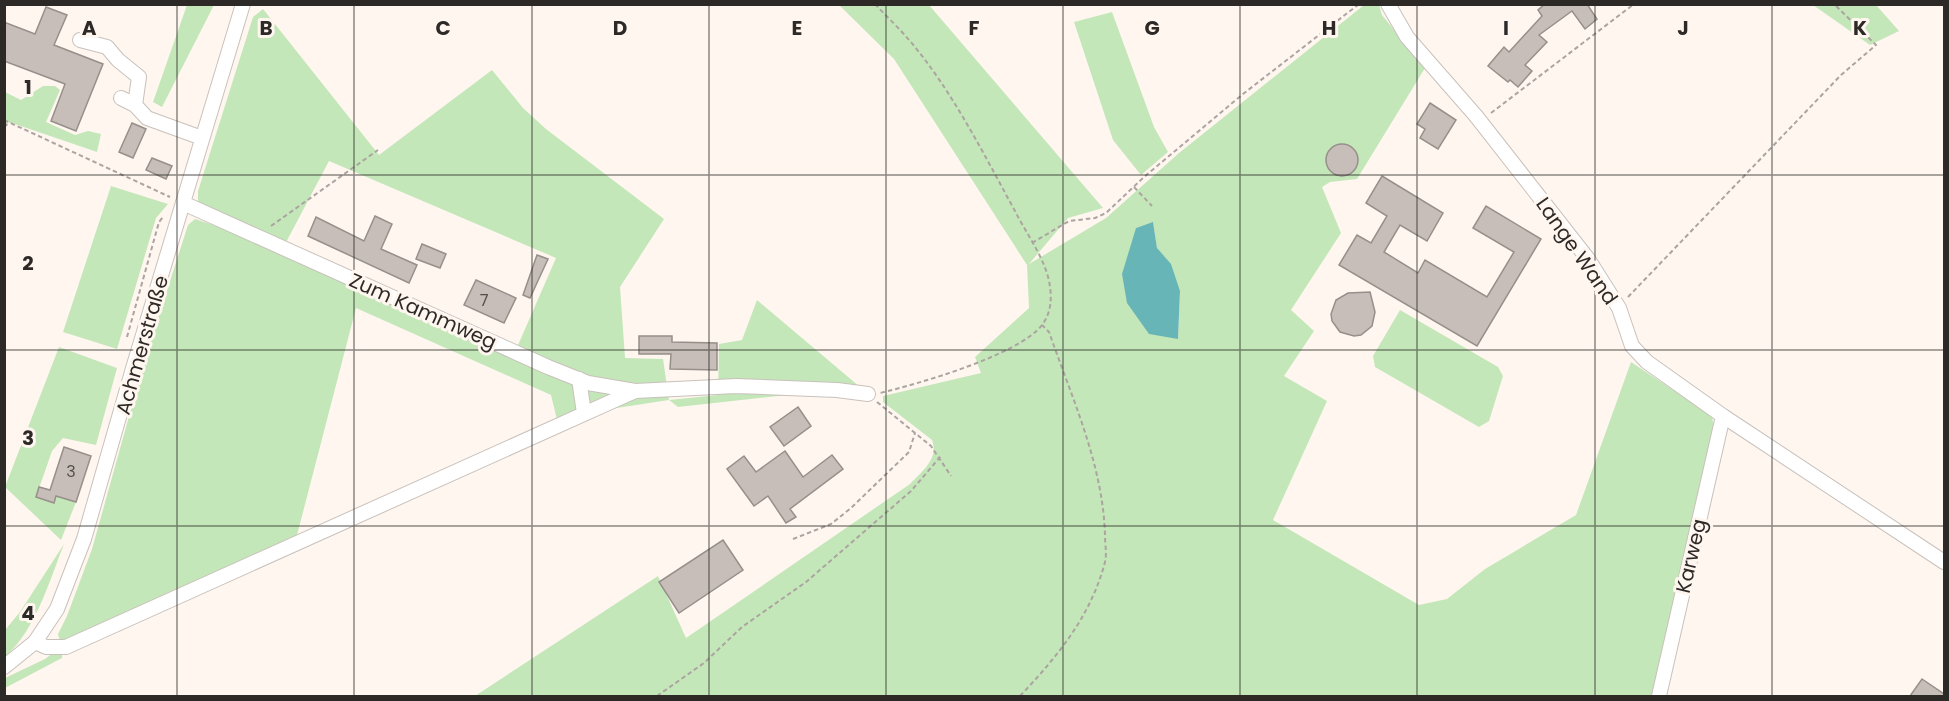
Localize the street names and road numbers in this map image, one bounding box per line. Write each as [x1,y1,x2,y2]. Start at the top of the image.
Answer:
street label: Lange Wand [1530,192,1624,310]
street label: Zum Kammweg [345,266,501,356]
street label: Achmerstraße [109,272,175,418]
street label: Karweg [1669,516,1713,596]

